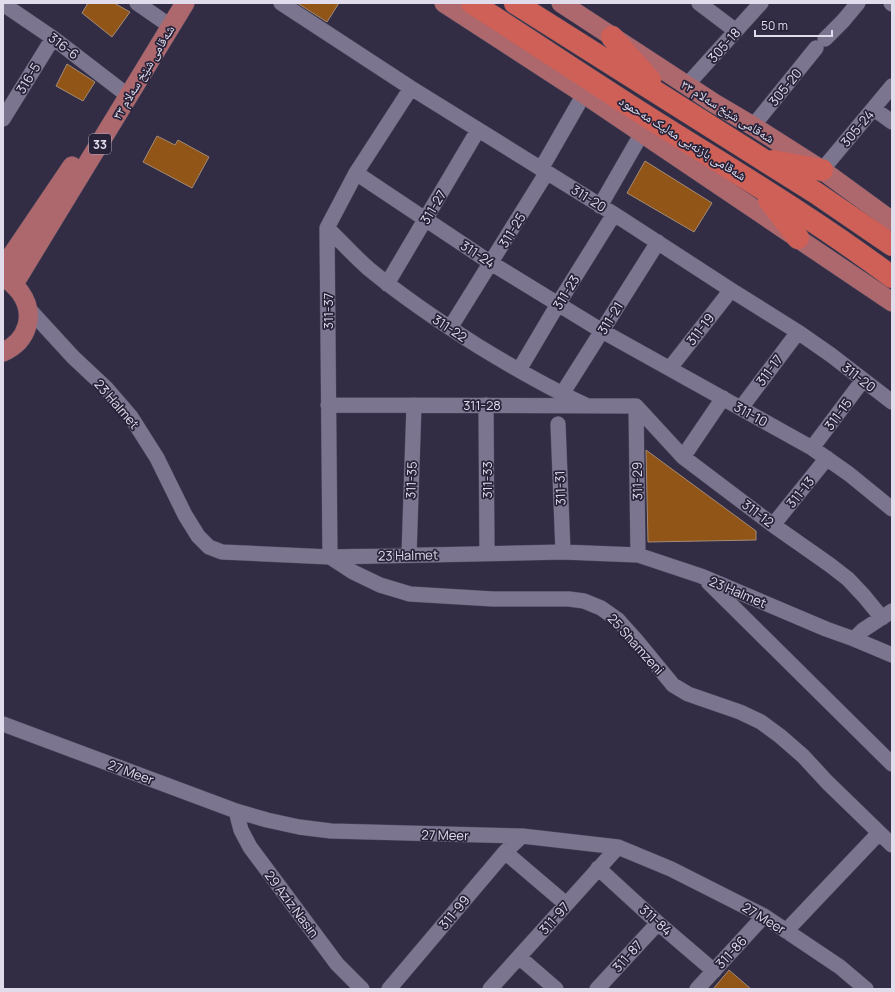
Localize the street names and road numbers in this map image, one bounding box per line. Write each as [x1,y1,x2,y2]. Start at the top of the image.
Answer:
street label: شەقامی شێخ سەلام ٣٣ [108,22,179,123]
street label: 305-18 [704,24,744,66]
street label: 316-6 [45,29,83,63]
street label: 316-5 [12,59,44,97]
street label: 305-20 [764,64,806,110]
street label: شەقامی شێخ سەلام ٣٣ [677,75,778,148]
street label: شەقامی بازنەیی مەلیک مەحمود [616,91,750,185]
street label: 305-24 [836,106,878,150]
road number: 33 [89,134,111,154]
street label: 311-20 [568,180,610,216]
street label: 311-27 [416,187,450,227]
street label: 311-25 [494,209,530,251]
street label: 311-24 [457,236,499,272]
street label: 311-23 [548,271,584,313]
street label: 311-37 [319,293,337,329]
street label: 311-21 [593,298,627,338]
street label: 311-19 [682,309,718,349]
street label: 311-22 [429,310,471,346]
street label: 311-17 [751,351,787,389]
street label: 311-20 [838,358,880,396]
street label: 23 Halmet [90,375,144,433]
street label: 311-15 [820,394,856,434]
street label: 311-28 [463,396,501,414]
street label: 311-10 [731,397,771,431]
street label: 311-35 [401,461,421,499]
street label: 311-33 [478,461,496,499]
street label: 311-29 [628,462,646,500]
street label: 311-31 [550,470,570,506]
street label: 311-13 [782,473,818,511]
street label: 311-12 [738,495,778,531]
street label: 23 Halmet [378,545,438,565]
street label: 23 Halmet [707,572,769,612]
street label: 25 Shamzeni [604,610,668,678]
street label: 27 Meer [106,755,157,789]
street label: 27 Meer [421,826,469,844]
street label: 29 Aziz Nasin [261,867,323,941]
street label: 311-99 [435,891,473,933]
street label: 311-97 [535,898,573,938]
street label: 27 Meer [739,898,789,938]
street label: 311-84 [636,901,676,940]
street label: 311-86 [711,932,751,972]
street label: 311-87 [608,936,646,976]

